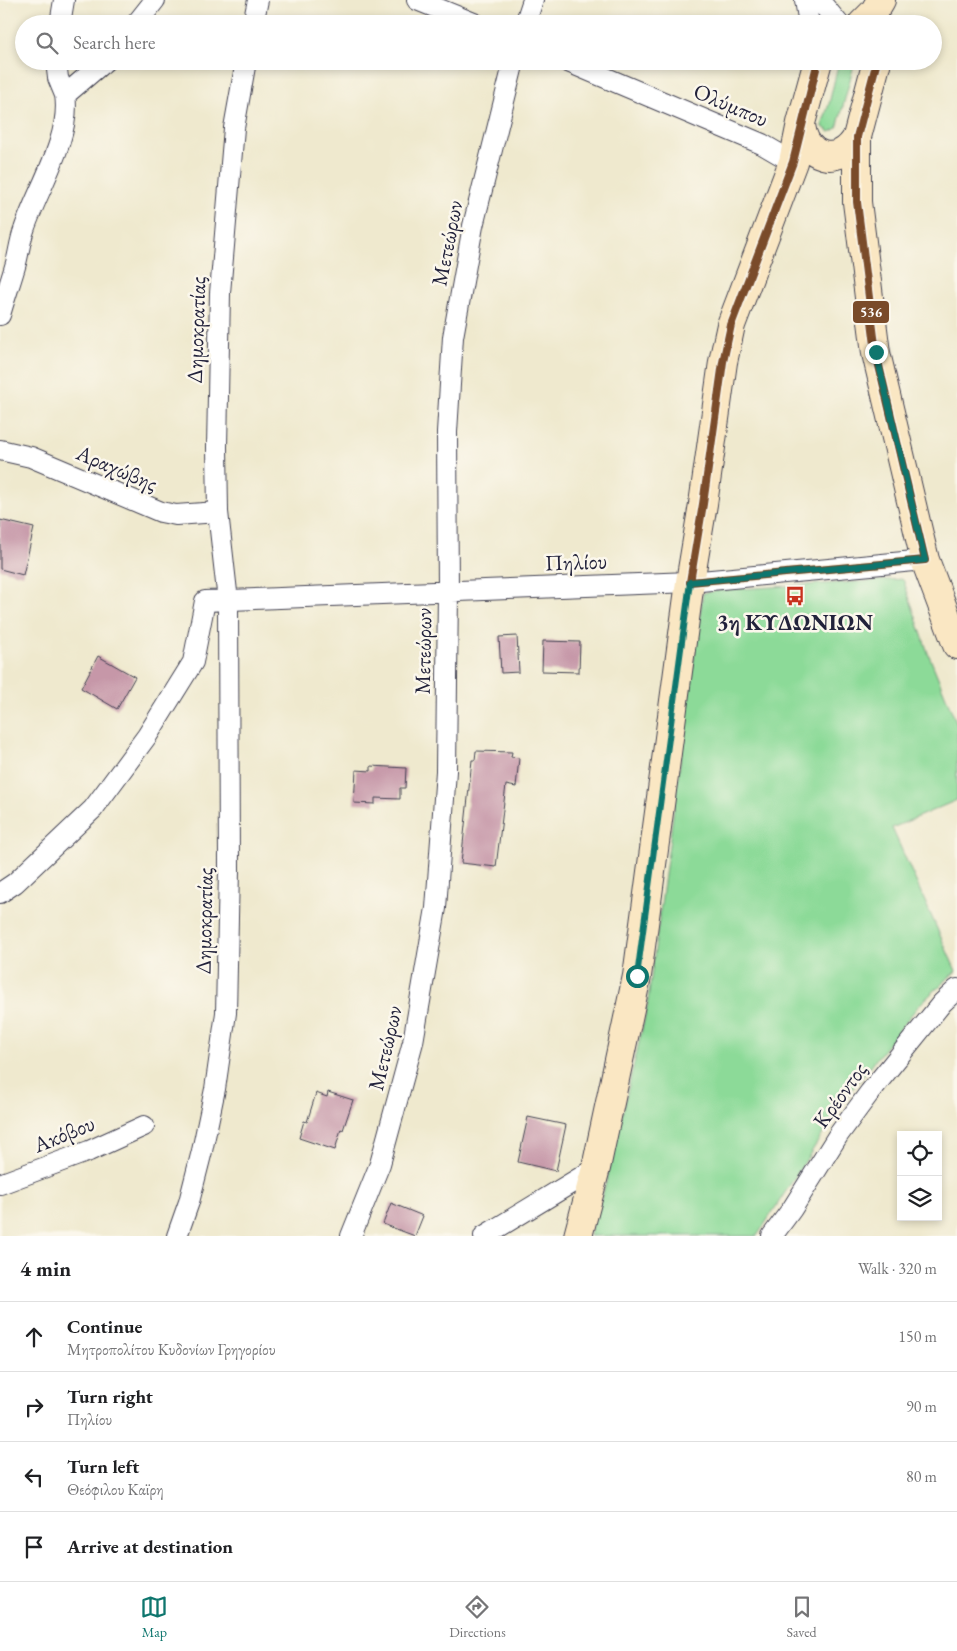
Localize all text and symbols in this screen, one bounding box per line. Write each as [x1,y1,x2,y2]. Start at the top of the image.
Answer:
search box [15,15,942,70]
icon: search [33,29,61,57]
text: Search here [73,30,155,55]
street label: Ολύμπου [689,76,773,134]
street label: Μετεώρων [425,198,470,288]
street label: Δημοκρατίας [180,276,212,384]
line badge: 536 [852,300,890,324]
text: 536 [860,303,883,321]
route end [865,341,888,364]
street label: Αραχώβης [71,438,162,498]
street label: Πηλίου [544,546,608,578]
bus stop icon: 3η ΚΥΔΩΝΙΩΝ [784,585,806,607]
street label: Μετεώρων [408,607,438,695]
place label: 3η ΚΥΔΩΝΙΩΝ [717,608,873,637]
street label: Δημοκρατίας [189,867,219,975]
route start [626,965,649,988]
street label: Μετεώρων [361,1002,409,1093]
street label: Κρέοντος [806,1056,874,1134]
street label: Ακόβου [28,1109,99,1160]
map controls [897,1131,942,1221]
button: locate [897,1131,942,1176]
button: layers [897,1176,942,1221]
text: 4 min [20,1255,71,1282]
text: Walk · 320 m [858,1258,937,1279]
text: Continue [67,1314,142,1339]
icon: ahead [20,1323,48,1351]
text: 150 m [898,1326,937,1347]
text: Μητροπολίτου Κυδονίων Γρηγορίου [67,1339,276,1360]
text: Turn right [67,1384,153,1409]
icon: right [20,1393,48,1421]
text: 90 m [906,1396,937,1417]
text: Πηλίου [67,1409,112,1430]
text: Turn left [67,1454,139,1479]
icon: left [20,1463,48,1491]
text: 80 m [906,1466,937,1487]
text: Θεόφιλου Καϊρη [67,1479,164,1500]
icon: arrive [20,1533,48,1561]
text: Arrive at destination [67,1534,233,1559]
tab: Map [140,1593,168,1641]
tab: Directions [449,1593,506,1641]
tab: Saved [787,1593,817,1641]

